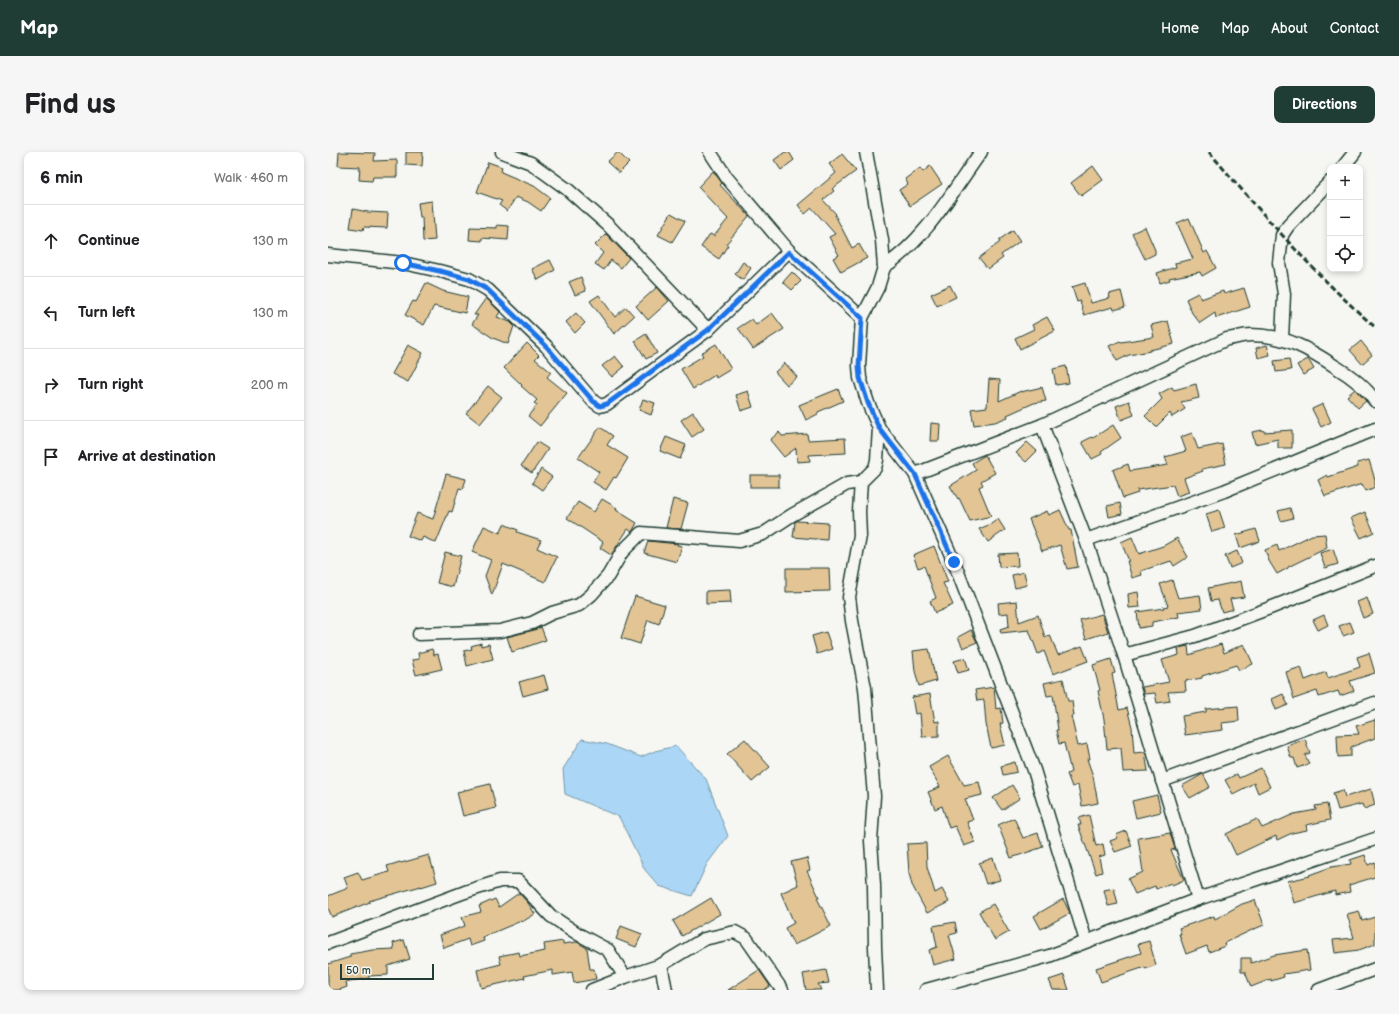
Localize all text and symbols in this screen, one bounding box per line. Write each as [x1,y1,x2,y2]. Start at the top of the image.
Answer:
text: Map [20,17,58,40]
text: Home [1161,20,1199,37]
text: Map [1221,20,1249,37]
text: About [1271,20,1308,37]
text: Contact [1330,20,1379,37]
button: Directions [1274,86,1375,123]
text: Find us [24,88,116,121]
map controls [1327,164,1363,272]
button: + [1327,164,1363,200]
text: 6 min [40,168,83,188]
text: Walk · 460 m [214,170,288,186]
button: − [1327,200,1363,236]
icon: ahead [40,230,62,252]
text: Continue [78,231,140,250]
text: 130 m [253,233,288,249]
button: locate [1327,236,1363,272]
route start [394,254,412,272]
icon: left [40,302,62,324]
text: Turn left [78,303,135,322]
text: 130 m [253,305,288,321]
icon: right [40,374,62,396]
text: Turn right [78,375,143,394]
text: 200 m [251,377,288,393]
icon: arrive [40,446,62,468]
text: Arrive at destination [78,447,216,466]
route end [945,553,963,571]
scale bar [340,962,434,981]
text: 50 m [346,964,371,977]

